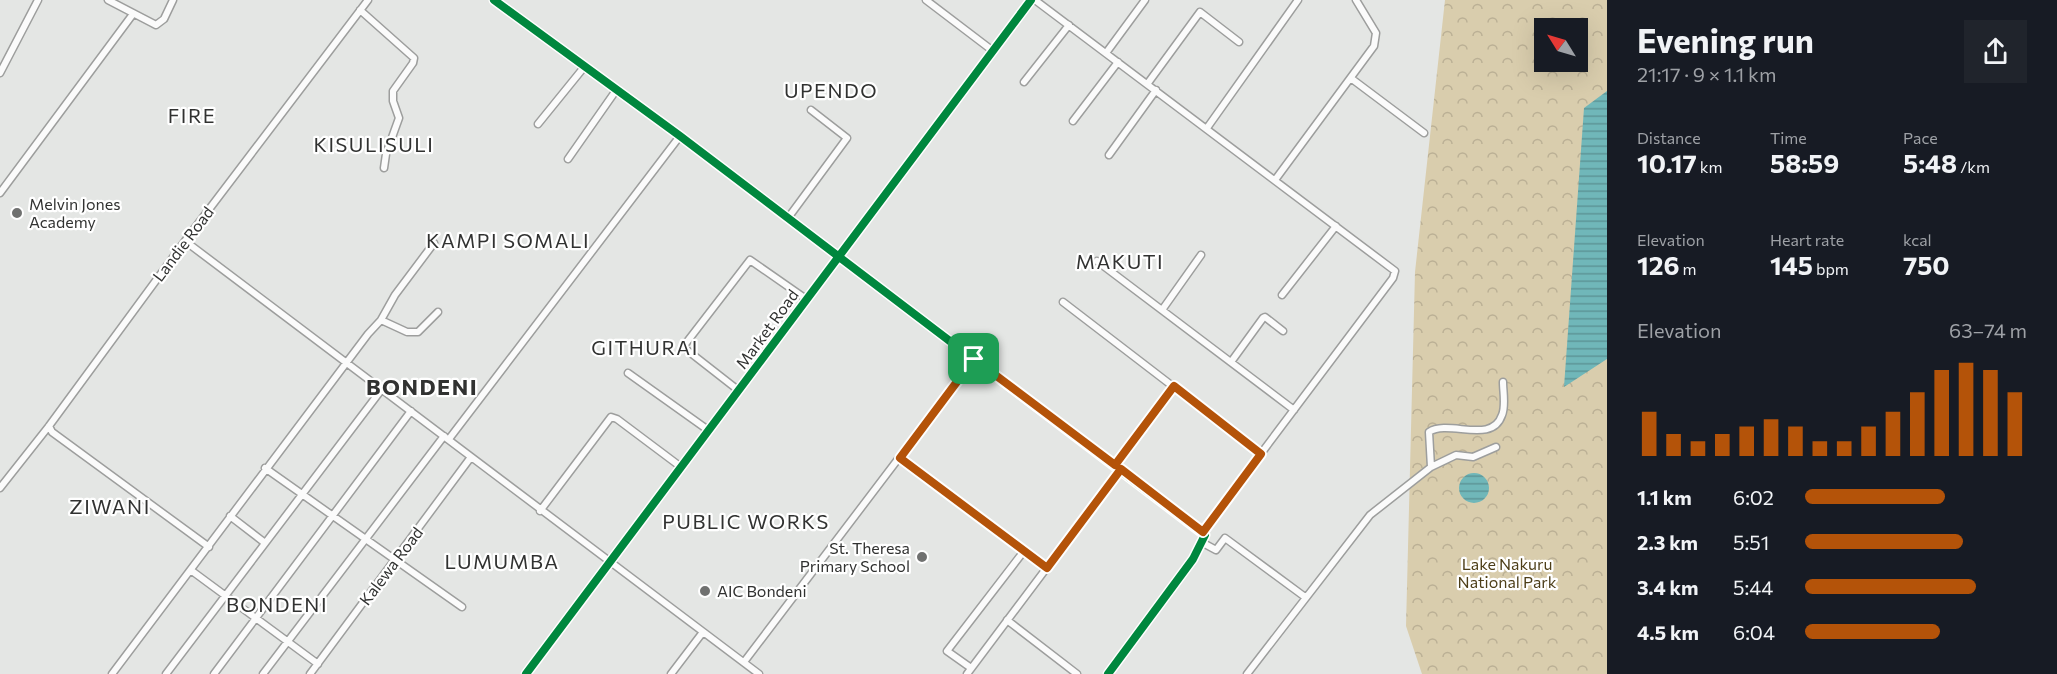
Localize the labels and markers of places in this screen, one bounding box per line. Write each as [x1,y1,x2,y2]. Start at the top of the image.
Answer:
place label: Melvin Jones Academy [29,194,120,231]
marker: Melvin Jones Academy [10,206,24,220]
pin [948,333,999,384]
place label: St. Theresa Primary School [800,538,910,575]
marker: St. Theresa Primary School [915,550,929,564]
place label: AIC Bondeni [717,581,807,600]
marker: AIC Bondeni [698,584,712,598]

